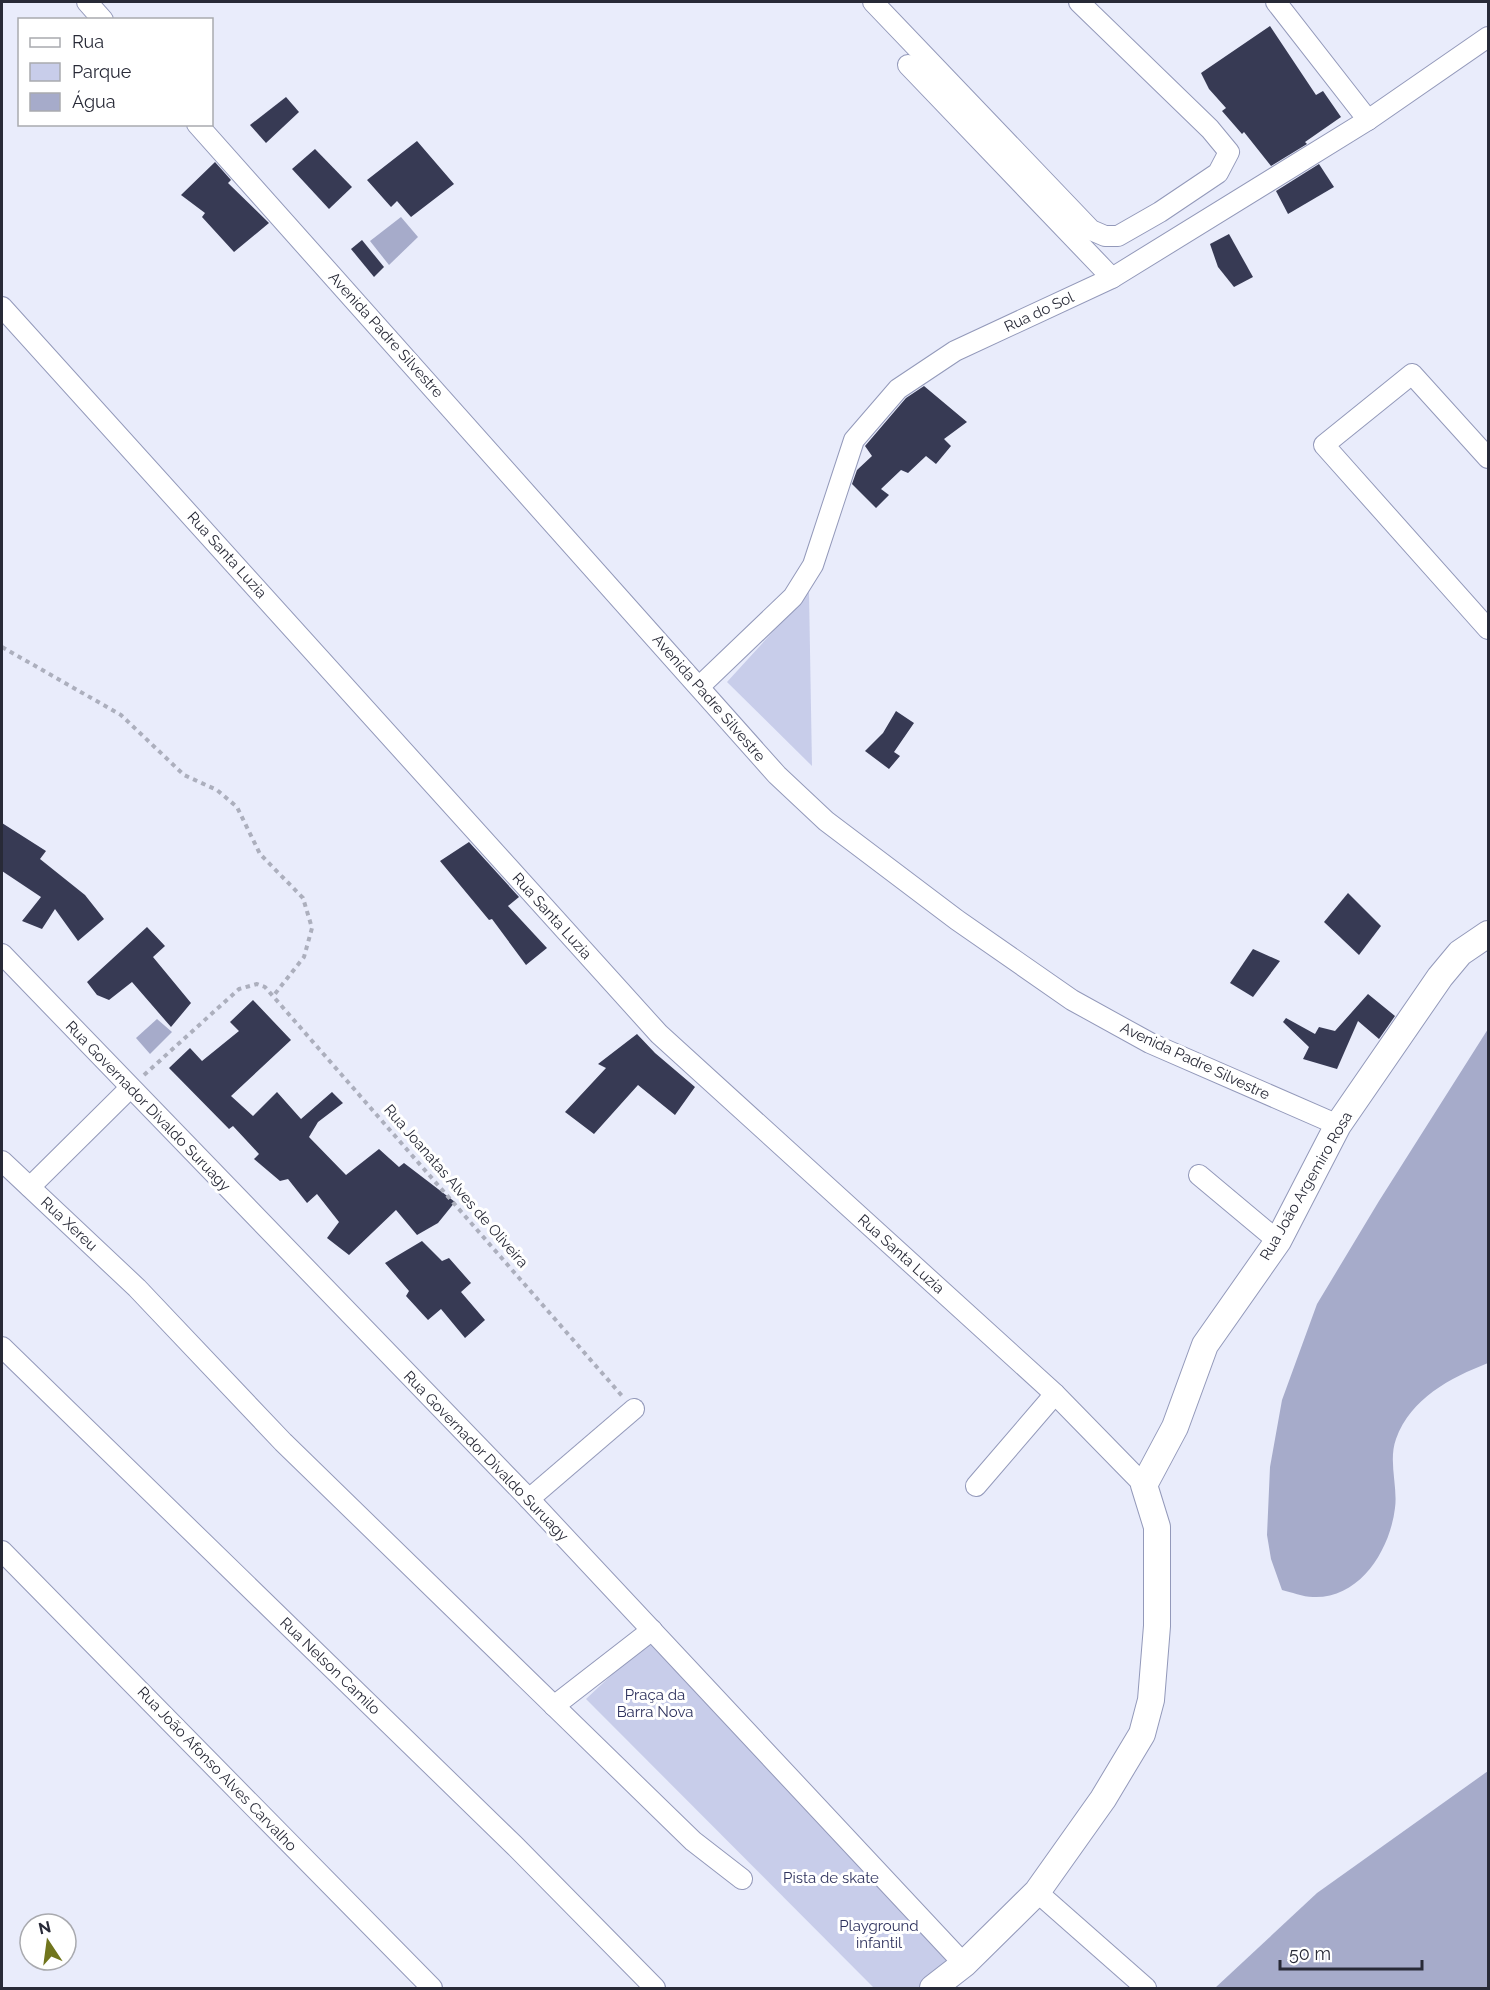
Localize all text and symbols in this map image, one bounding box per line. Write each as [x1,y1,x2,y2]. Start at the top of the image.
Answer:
legend [18,18,213,126]
text: Rua [72,31,104,52]
text: Parque [72,61,132,82]
text: Água [72,90,116,112]
street label: Avenida Padre Silvestre [325,269,447,402]
street label: Rua do Sol [1001,288,1078,336]
street label: Rua Santa Luzia [183,508,271,602]
street label: Avenida Padre Silvestre [649,631,769,765]
street label: Rua Santa Luzia [508,869,596,963]
street label: Rua Governador Divaldo Suruagy [62,1017,234,1195]
street label: Avenida Padre Silvestre [1117,1018,1273,1104]
street label: Rua Joanatas Alves de Oliveira [380,1101,532,1271]
street label: Rua João Argemiro Rosa [1256,1108,1356,1264]
street label: Rua Xereu [37,1193,101,1255]
street label: Rua Santa Luzia [854,1210,948,1298]
street label: Rua Governador Divaldo Suruagy [400,1367,572,1545]
street label: Rua Nelson Camilo [276,1614,384,1718]
street label: Rua João Afonso Alves Carvalho [134,1683,300,1855]
park label: Praça da Barra Nova [617,1686,693,1721]
park label: Pista de skate [783,1869,879,1887]
north arrow [18,1912,78,1972]
text: N [37,1917,53,1939]
park label: Playground infantil [839,1917,919,1952]
scale bar [1280,1933,1422,1971]
text: 50 m [1289,1943,1331,1964]

